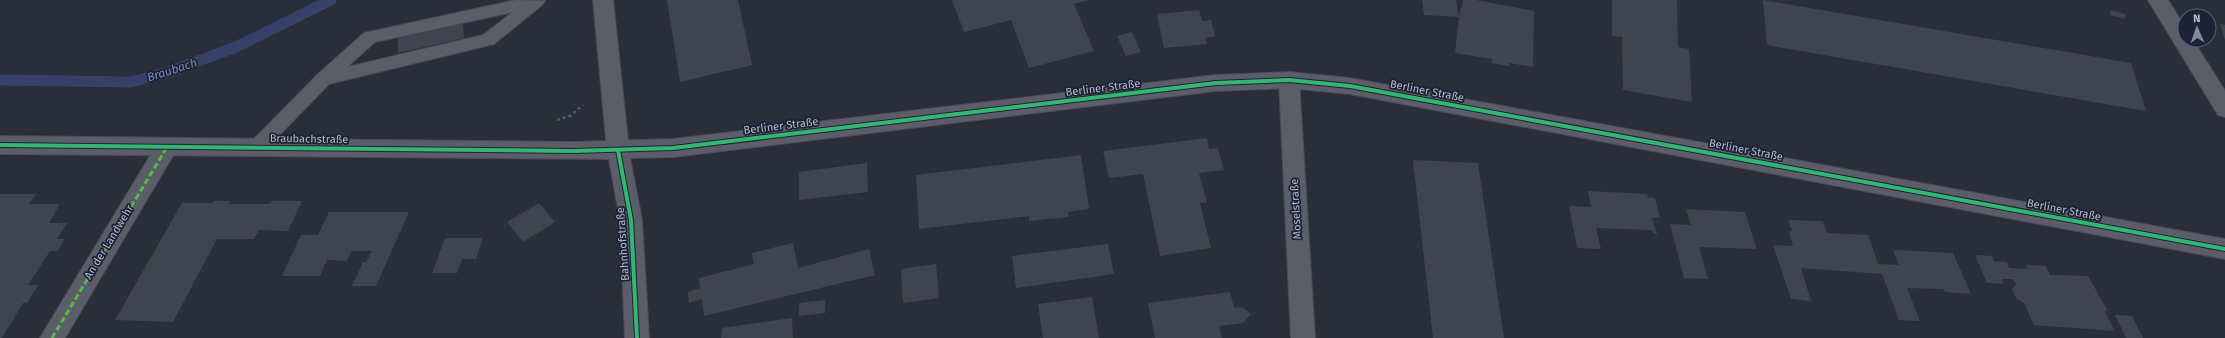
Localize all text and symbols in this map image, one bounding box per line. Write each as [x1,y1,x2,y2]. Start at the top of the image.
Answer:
north arrow [2177,8,2217,48]
text: N [2193,12,2201,25]
water label: Braubach [145,55,199,85]
street label: Berliner Straße [1065,77,1141,99]
street label: Berliner Straße [1389,77,1465,105]
street label: Berliner Straße [743,115,819,137]
street label: Braubachstraße [270,132,348,146]
street label: Berliner Straße [1708,136,1784,164]
street label: Moselstraße [1288,178,1304,240]
street label: Berliner Straße [2026,196,2102,224]
street label: An der Landwehr [82,202,137,282]
street label: Bahnhofstraße [614,207,632,281]

